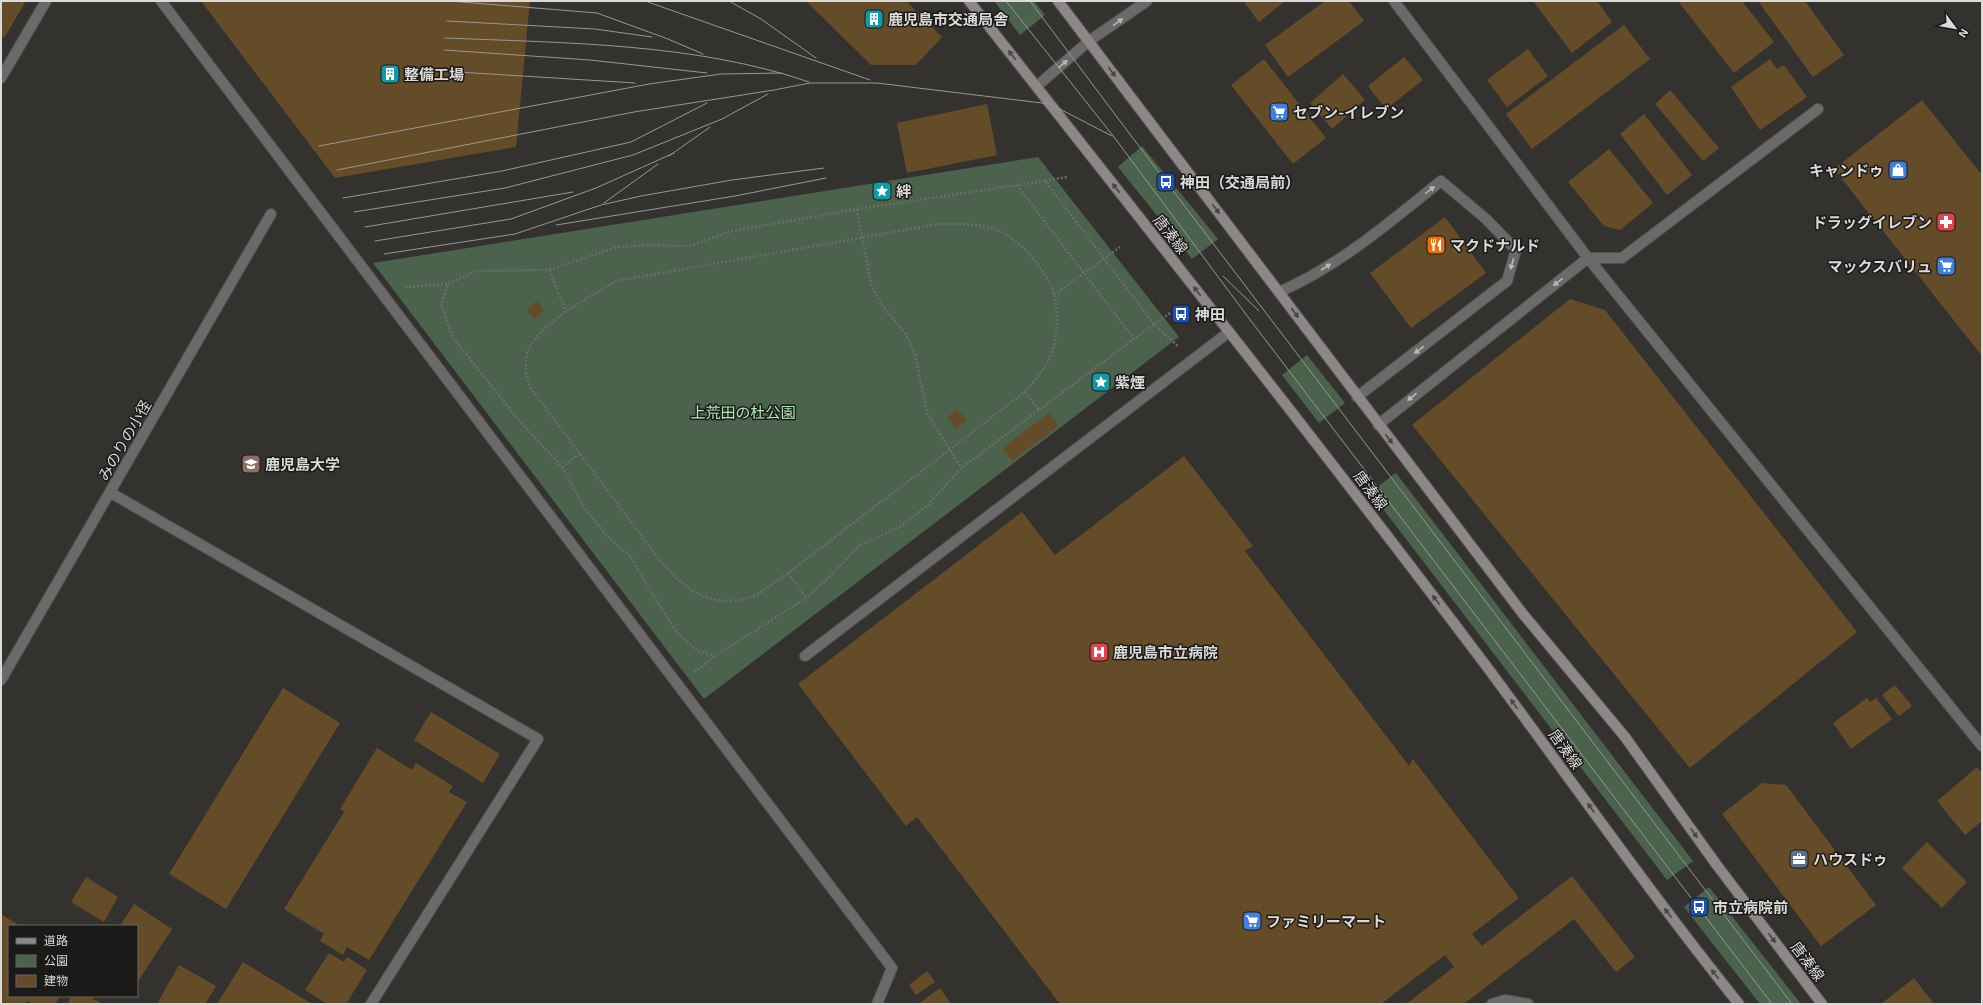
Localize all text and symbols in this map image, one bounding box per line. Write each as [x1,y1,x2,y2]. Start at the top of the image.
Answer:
building icon: 鹿児島市交通局舎 [863,8,885,30]
north arrow [1935,8,1975,48]
place label: 鹿児島市交通局舎 [888,10,1009,28]
one-way arrow [1113,18,1123,26]
text: N [1956,27,1972,40]
one-way arrow [1008,50,1017,61]
one-way arrow [1057,59,1068,68]
building icon: 整備工場 [379,63,401,85]
place label: 整備工場 [404,65,464,83]
one-way arrow [1108,67,1116,78]
supermarket icon: セブン-イレブン [1268,101,1290,123]
place label: セブン-イレブン [1293,103,1404,121]
shop icon: キャンドゥ [1887,159,1909,181]
place label: キャンドゥ [1809,161,1884,179]
bus stop icon: 神田（交通局前） [1155,171,1177,193]
place label: 神田（交通局前） [1179,173,1300,191]
place icon: 絆 [871,180,893,202]
place label: 絆 [896,182,912,200]
one-way arrow [1112,183,1121,194]
one-way arrow [1425,186,1436,194]
one-way arrow [1212,204,1220,215]
street label: 唐湊線 [1150,211,1192,257]
pharmacy icon: ドラッグイレブン [1935,211,1957,233]
place label: ドラッグイレブン [1812,213,1932,231]
restaurant icon: マクドナルド [1425,234,1447,256]
place label: マクドナルド [1450,236,1540,254]
supermarket icon: マックスバリュ [1935,255,1957,277]
place label: マックスバリュ [1827,257,1932,275]
one-way arrow [1509,258,1515,270]
one-way arrow [1321,263,1331,271]
one-way arrow [1552,278,1563,286]
one-way arrow [1192,285,1201,296]
bus stop icon: 神田 [1170,303,1192,325]
place label: 神田 [1194,305,1225,323]
one-way arrow [1290,307,1299,318]
one-way arrow [1413,346,1424,354]
place icon: 紫煙 [1090,371,1112,393]
place label: 紫煙 [1115,373,1145,391]
one-way arrow [1406,393,1417,402]
street label: みのりの小径 [94,397,154,483]
park label: 上荒田の杜公園 [690,403,796,421]
one-way arrow [1385,434,1393,445]
school or university icon: 鹿児島大学 [240,453,262,475]
place label: 鹿児島大学 [265,455,340,473]
street label: 唐湊線 [1350,467,1392,513]
one-way arrow [1431,594,1440,605]
hospital icon: 鹿児島市立病院 [1088,641,1110,663]
place label: 鹿児島市立病院 [1113,643,1218,661]
one-way arrow [1509,698,1518,709]
street label: 唐湊線 [1545,726,1587,772]
one-way arrow [1586,803,1595,814]
one-way arrow [1690,828,1698,839]
office icon: ハウスドゥ [1788,848,1810,870]
place label: ハウスドゥ [1813,850,1888,868]
bus stop icon: 市立病院前 [1688,896,1710,918]
place label: 市立病院前 [1713,898,1788,916]
one-way arrow [1664,908,1672,918]
supermarket icon: ファミリーマート [1241,910,1263,932]
place label: ファミリーマート [1266,912,1386,930]
legend [8,925,138,997]
one-way arrow [1768,932,1776,943]
text: 道路 [44,933,68,947]
street label: 唐湊線 [1787,938,1829,984]
text: 公園 [44,953,68,967]
one-way arrow [1710,969,1719,980]
text: 建物 [44,973,68,987]

